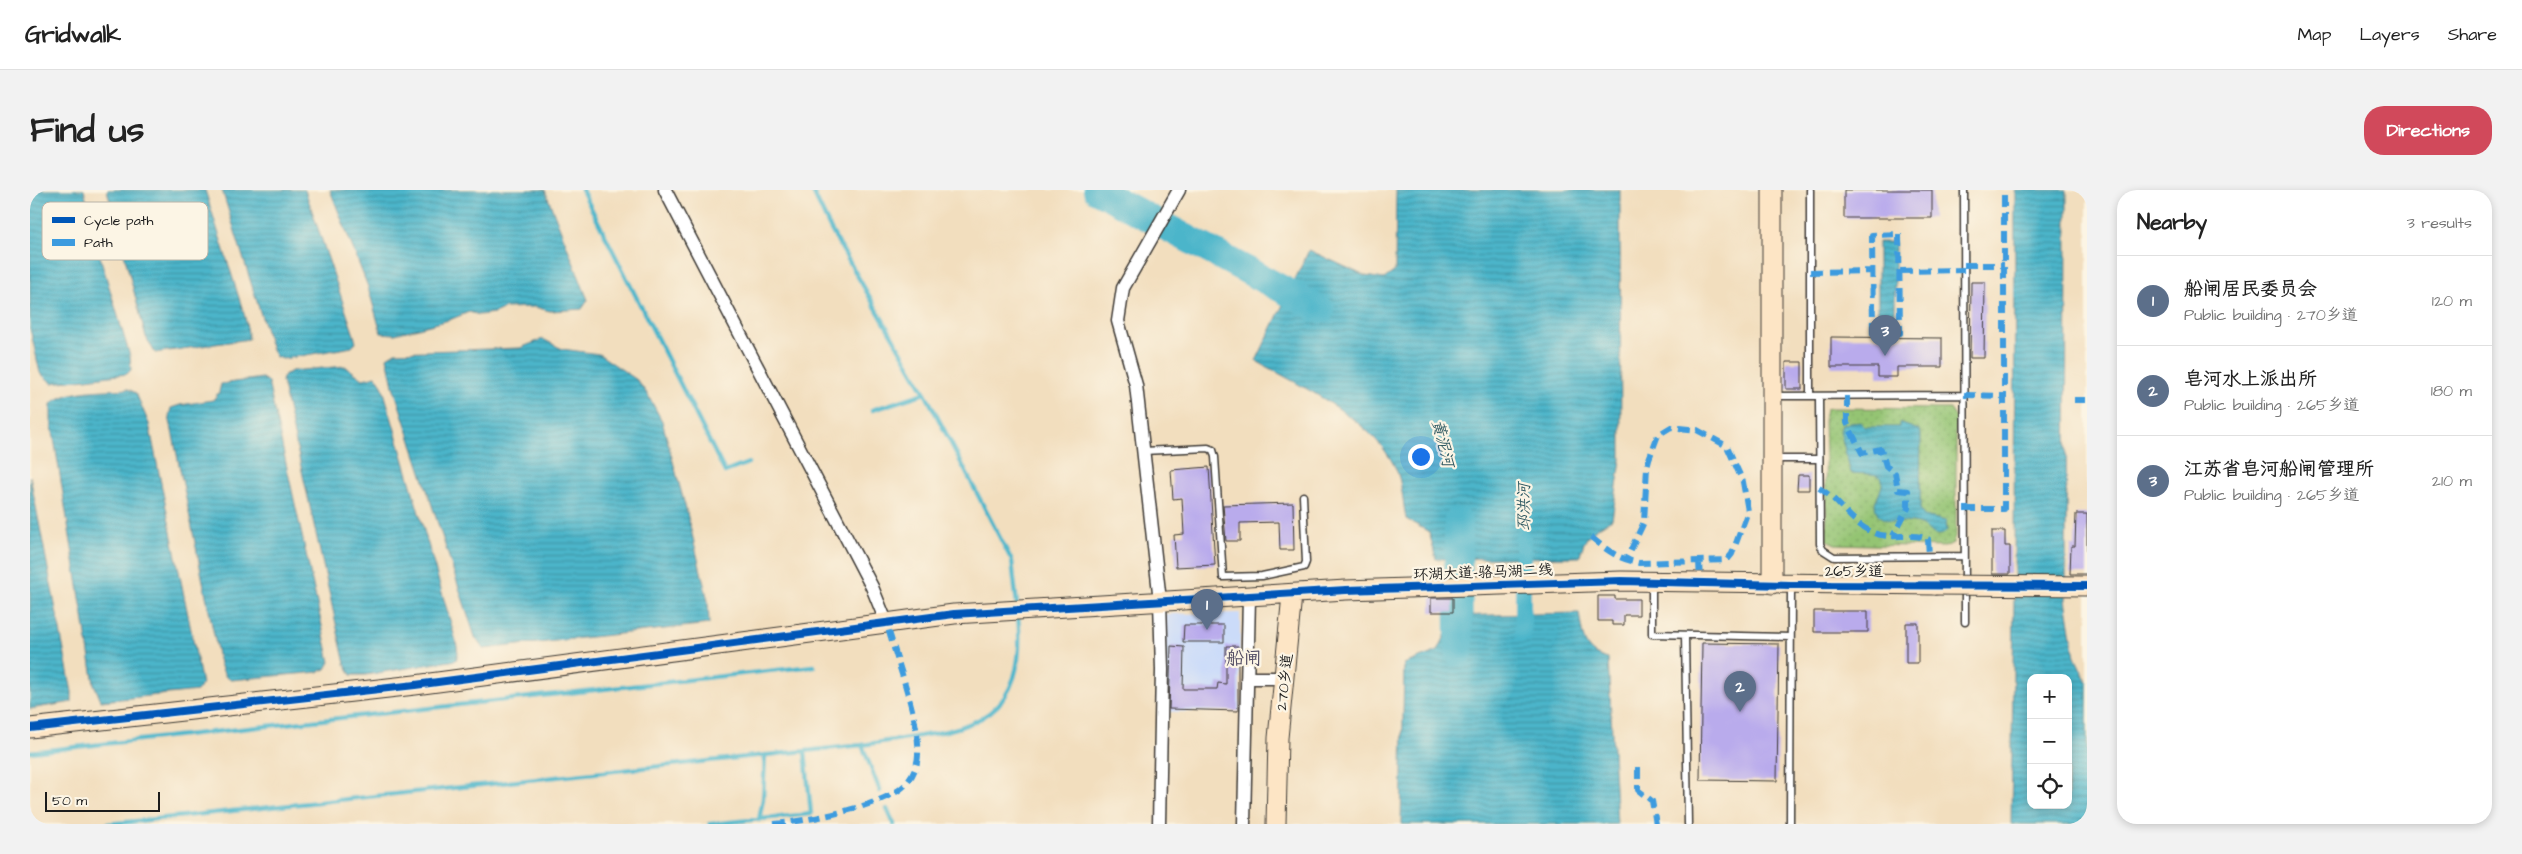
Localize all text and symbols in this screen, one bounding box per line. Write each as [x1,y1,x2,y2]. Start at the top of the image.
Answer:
text: Gridwalk [25,18,121,52]
text: Map [2297,22,2331,47]
text: Layers [2359,22,2420,47]
text: Share [2448,22,2497,47]
text: Find us [30,106,144,155]
button: Directions [2364,106,2492,155]
legend [42,202,208,260]
text: Nearby [2137,208,2207,237]
text: Cycle path [84,211,153,231]
text: 3 results [2407,212,2472,234]
text: Path [84,233,113,253]
text: 船闸居民委员会 [2184,276,2317,303]
text: 1 [2152,290,2154,312]
text: 120 m [2432,290,2472,312]
text: Public building · 270乡道 [2184,304,2358,326]
pin: 3 [1869,315,1901,356]
text: 皂河水上派出所 [2184,366,2317,393]
text: 2 [2148,380,2158,402]
text: 180 m [2431,380,2472,402]
text: Public building · 265乡道 [2184,394,2359,416]
water label: 黄泥河 [1427,417,1460,472]
your location [1408,444,1434,470]
text: 江苏省皂河船闸管理所 [2184,456,2374,483]
text: 3 [2149,470,2157,492]
text: 210 m [2432,470,2472,492]
water label: 邳洪河 [1513,480,1535,531]
text: Public building · 265乡道 [2184,484,2359,506]
street label: 环湖大道-骆马湖二线 [1413,560,1553,585]
street label: 265乡道 [1825,561,1883,582]
pin: 1 [1191,589,1223,630]
district label: 船闸 [1226,646,1262,671]
street label: 270乡道 [1271,652,1298,712]
pin: 2 [1724,671,1756,712]
map controls [2027,674,2072,809]
button: + [2027,674,2072,719]
button: − [2027,719,2072,764]
button: locate [2027,764,2072,809]
scale bar [45,789,160,812]
text: 50 m [52,791,87,811]

